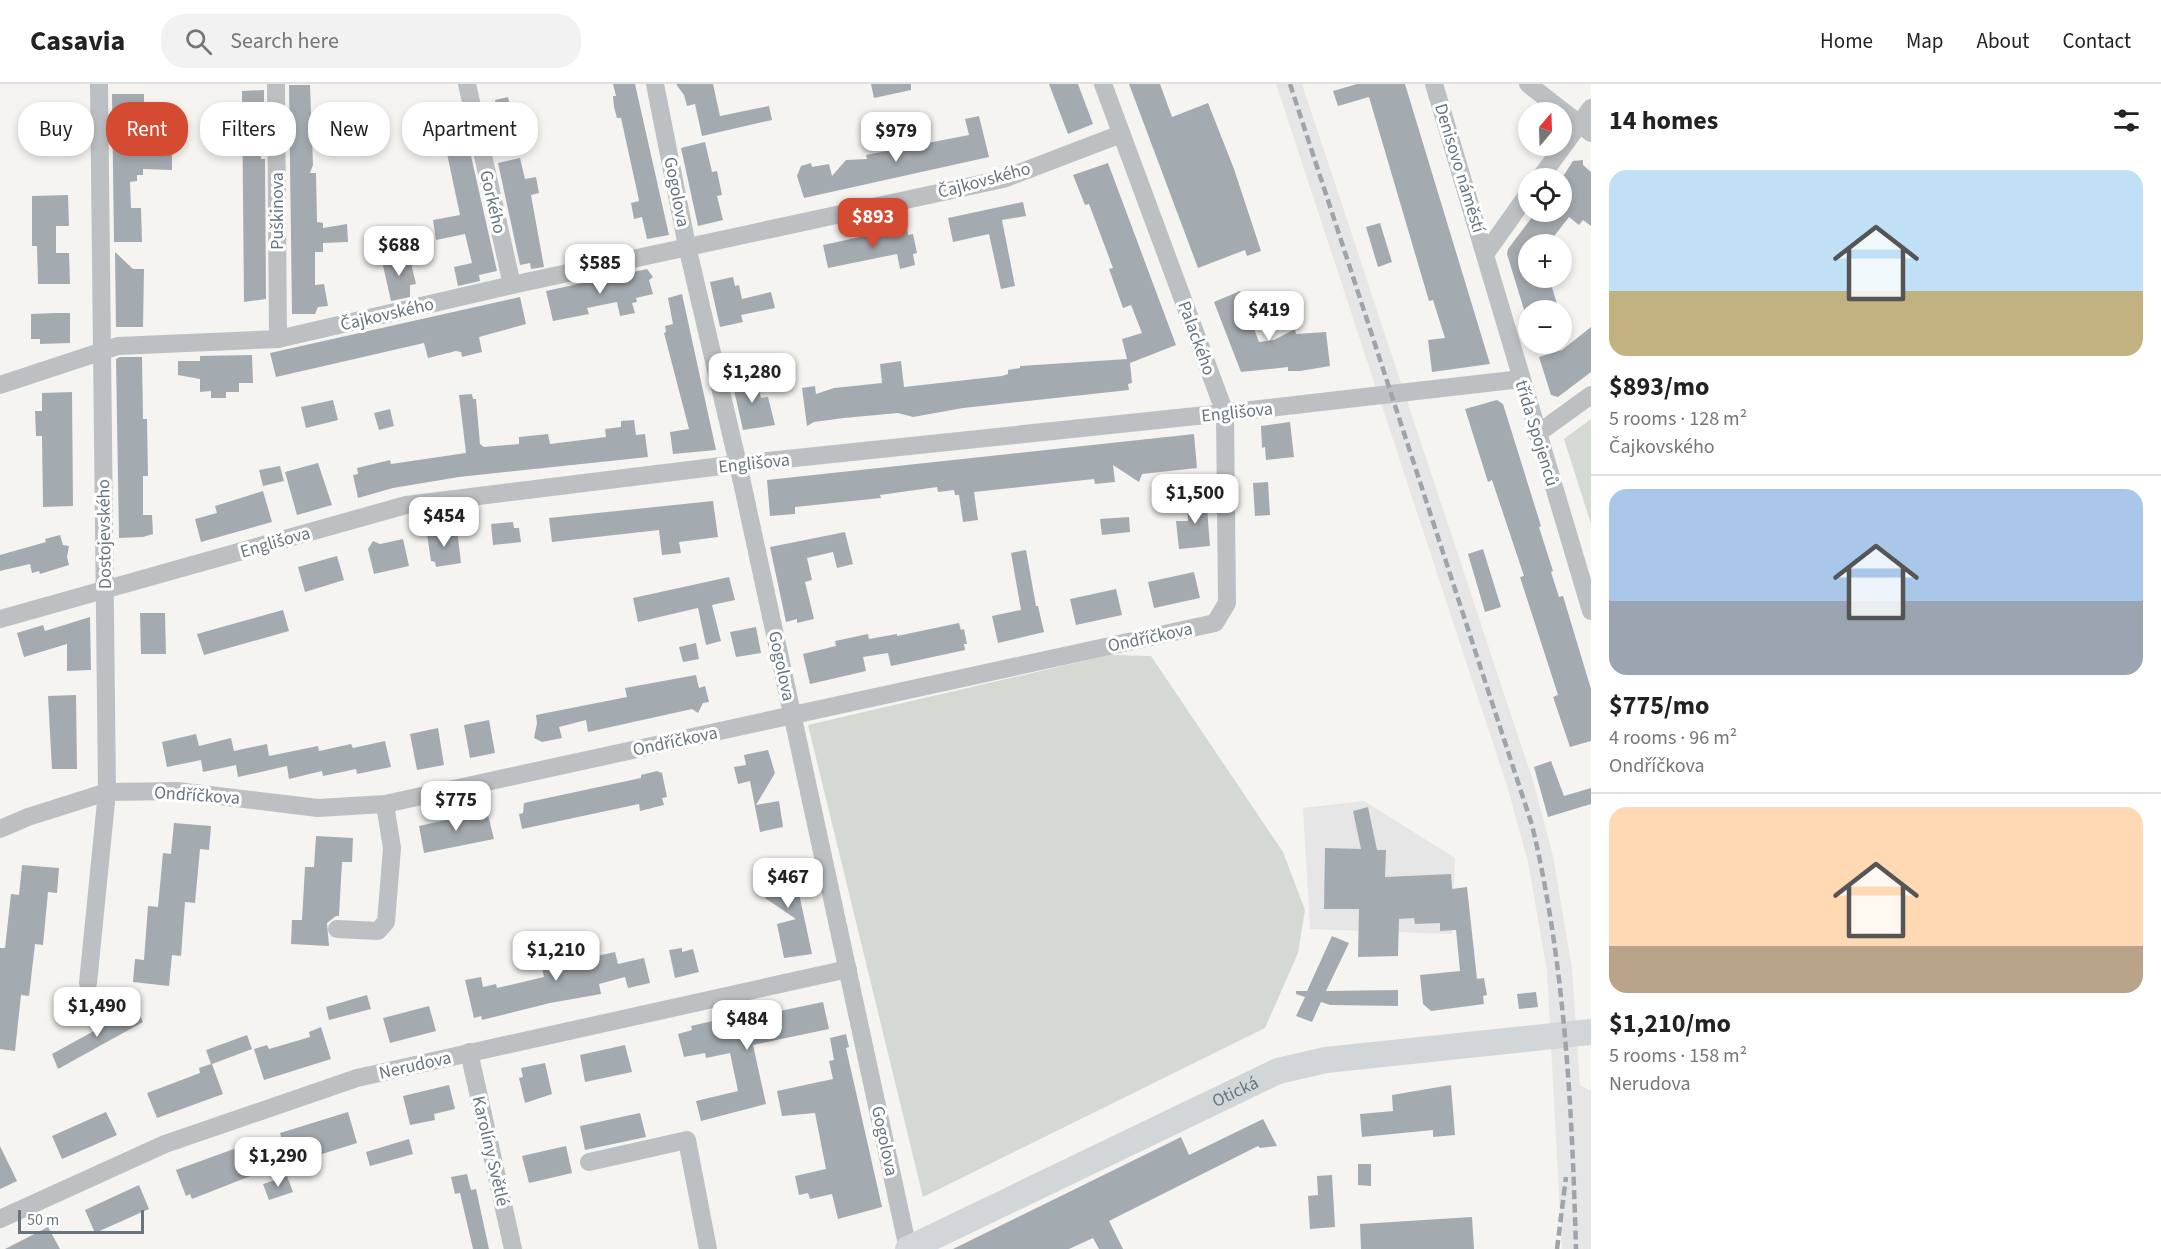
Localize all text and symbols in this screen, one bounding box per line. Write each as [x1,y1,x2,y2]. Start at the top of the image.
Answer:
search box [161,14,581,68]
text: Casavia [30,21,125,61]
icon: search [182,25,215,58]
text: Search here [230,25,339,57]
text: Home [1820,26,1873,56]
text: Map [1906,26,1944,56]
text: About [1977,26,2029,56]
text: Contact [2062,26,2131,56]
street label: Denisovo náměstí [1428,101,1491,236]
chip: Buy [18,102,94,156]
chip: Rent [106,102,188,156]
chip: Filters [200,102,296,156]
chip: New [308,102,390,156]
chip: Apartment [402,102,538,156]
north arrow [1518,102,1572,156]
map controls [1518,102,1572,354]
text: 14 homes [1609,102,1718,139]
icon: filters [2110,104,2143,137]
pin: $979 [860,112,932,163]
text: $979 [875,117,917,145]
street label: Gogolova [657,155,696,229]
street label: Čajkovského [935,156,1033,205]
street label: Gorkého [473,168,512,236]
button: locate [1518,168,1572,222]
street label: Puškinova [265,172,290,250]
pin: $893 [837,198,909,249]
text: $893 [852,203,894,231]
icon: home [1822,209,1930,317]
pin: $688 [363,226,435,277]
text: $688 [378,231,420,259]
button: + [1518,234,1572,288]
pin: $585 [564,244,636,295]
text: $585 [579,249,621,277]
pin: $419 [1233,291,1305,342]
street label: Čajkovského [338,292,436,337]
text: $419 [1248,296,1290,324]
street label: Palackého [1172,298,1222,379]
button: − [1518,300,1572,354]
pin: $1,280 [703,353,801,404]
text: $1,280 [723,358,781,386]
text: $893/mo [1609,368,1709,405]
street label: třída Spojenců [1508,377,1565,489]
street label: Englišova [1200,396,1274,429]
text: 5 rooms · 128 m² [1609,405,1747,433]
text: Čajkovského [1609,433,1715,461]
street label: Englišova [717,447,791,480]
pin: $1,500 [1146,474,1244,525]
street label: Dostojevského [91,479,118,589]
text: $1,500 [1166,479,1224,507]
pin: $454 [408,497,480,548]
text: $454 [423,502,465,530]
street label: Englišova [237,521,313,564]
icon: home [1822,528,1930,636]
street label: Ondříčkova [1105,616,1195,659]
street label: Gogolova [762,629,801,703]
text: $775/mo [1609,687,1709,724]
street label: Ondříčkova [630,720,720,763]
text: 4 rooms · 96 m² [1609,724,1737,752]
text: Ondříčkova [1609,752,1705,780]
street label: Ondříčkova [153,780,241,811]
pin: $775 [420,781,492,832]
text: $775 [435,786,477,814]
icon: home [1822,846,1930,954]
pin: $467 [752,858,824,909]
text: $467 [767,863,809,891]
pin: $1,210 [507,931,605,982]
text: $1,210 [527,936,585,964]
pin: $1,490 [48,987,146,1038]
text: $1,490 [68,992,126,1020]
pin: $484 [711,1000,783,1051]
text: $484 [726,1005,768,1033]
text: $1,210/mo [1609,1005,1731,1042]
text: 5 rooms · 158 m² [1609,1042,1747,1070]
street label: Nerudova [377,1045,454,1086]
street label: Otická [1208,1070,1263,1114]
text: Nerudova [1609,1070,1691,1098]
street label: Karolíny Světlé [466,1093,515,1209]
street label: Gogolova [865,1104,904,1178]
pin: $1,290 [229,1137,327,1188]
text: $1,290 [249,1142,307,1170]
scale bar [18,1207,144,1234]
text: 50 m [27,1209,59,1231]

